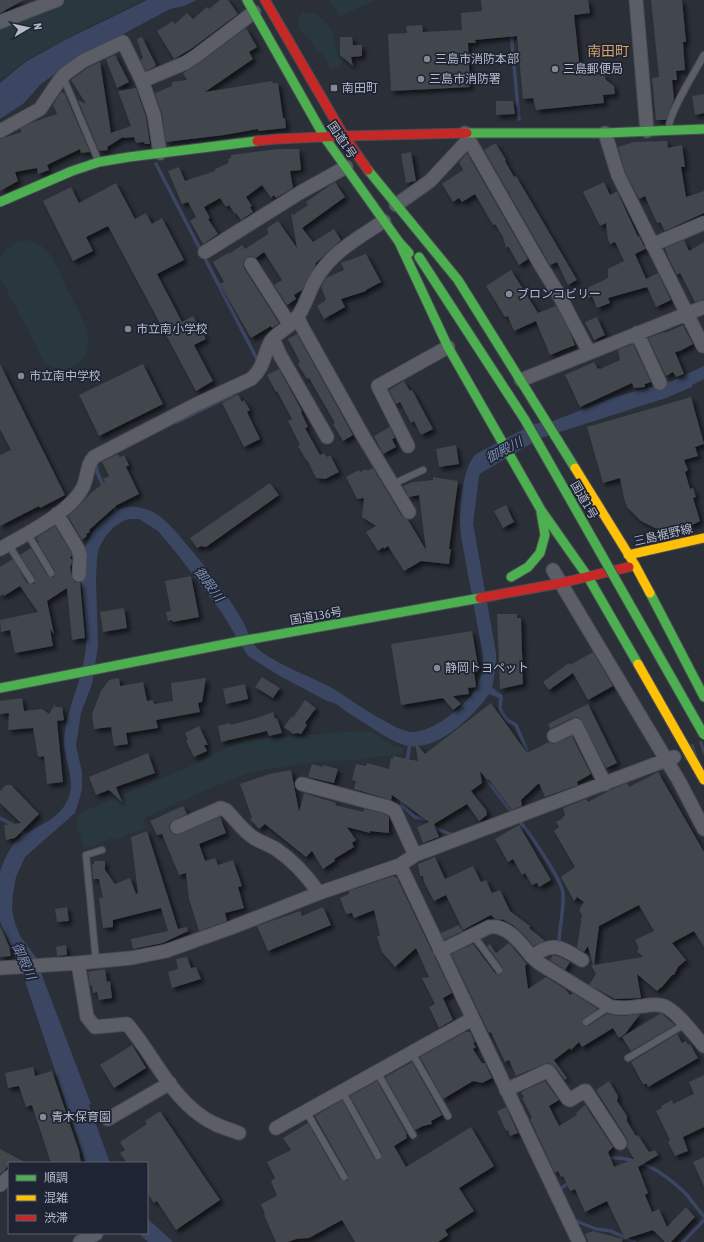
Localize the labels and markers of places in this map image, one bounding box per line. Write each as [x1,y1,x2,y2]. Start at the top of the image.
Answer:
place label: 三島市消防本部 [435,52,519,66]
marker: 三島市消防本部 [422,54,432,64]
place label: 三島郵便局 [563,62,623,76]
marker: 三島郵便局 [550,64,560,74]
place label: 三島市消防署 [429,72,501,86]
marker: 三島市消防署 [416,74,426,84]
place label: 南田町 [342,81,378,95]
marker: 南田町 [329,83,339,93]
place label: ブロンコビリー [517,287,601,301]
marker: ブロンコビリー [504,289,514,299]
place label: 市立南小学校 [136,322,208,336]
marker: 市立南小学校 [123,324,133,334]
place label: 市立南中学校 [29,369,101,383]
marker: 市立南中学校 [16,371,26,381]
place label: 静岡トヨペット [445,661,529,675]
marker: 静岡トヨペット [432,663,442,673]
place label: 青木保育園 [51,1110,111,1124]
marker: 青木保育園 [38,1112,48,1122]

